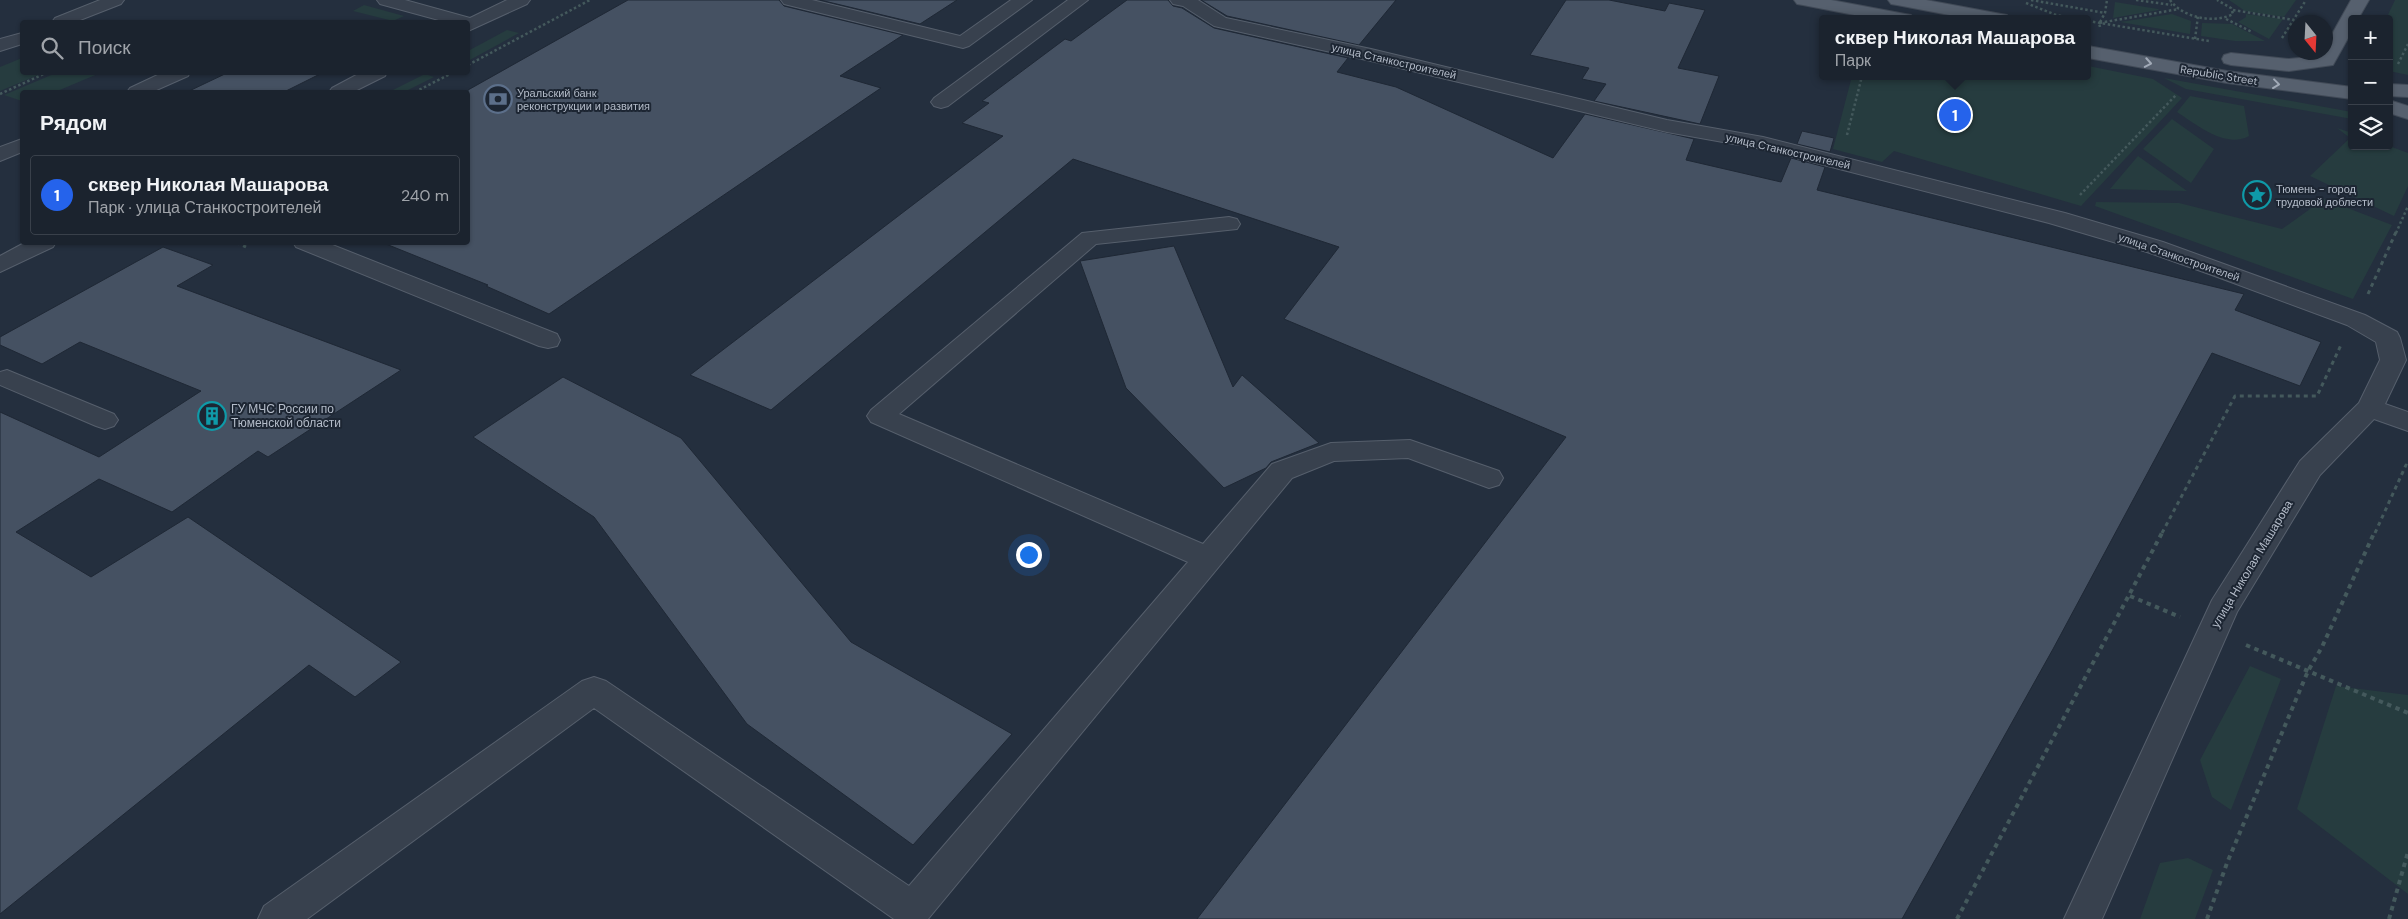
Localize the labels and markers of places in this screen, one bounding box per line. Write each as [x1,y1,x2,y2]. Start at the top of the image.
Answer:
bank icon: Уральский банк реконструкции и развития [483,84,513,114]
place label: Уральский банк реконструкции и развития [517,86,650,113]
pin: 1 [1939,96,1971,134]
place icon: Тюмень - город трудовой доблести [2242,180,2272,210]
place label: Тюмень - город трудовой доблести [2276,182,2373,209]
building icon: ГУ МЧС России по Тюменской области [197,401,227,431]
place label: ГУ МЧС России по Тюменской области [231,401,341,431]

